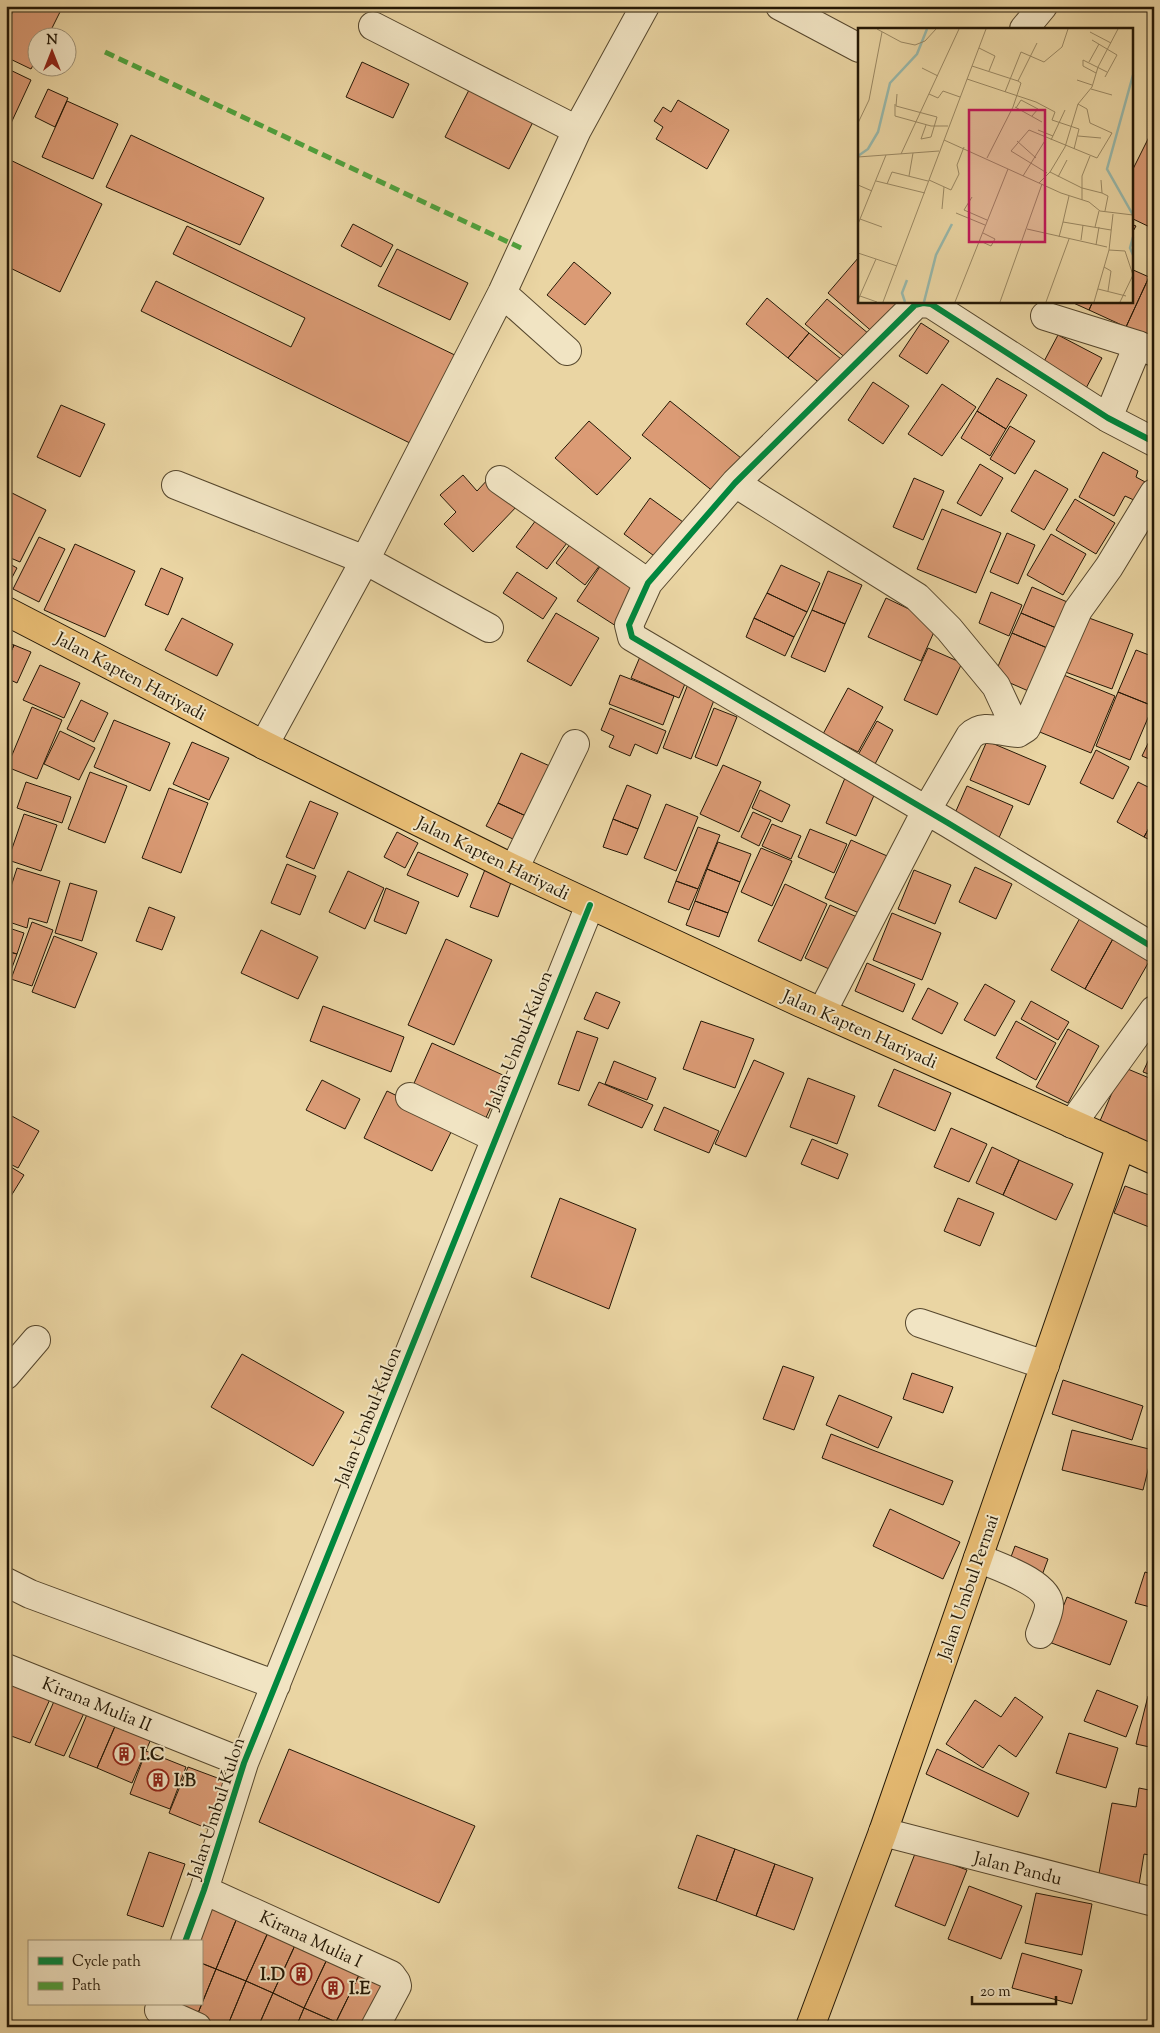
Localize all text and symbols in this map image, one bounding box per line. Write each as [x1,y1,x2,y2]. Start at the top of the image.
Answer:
north arrow [28,28,78,78]
inset map [858,28,1132,302]
text: N [46,31,58,51]
street label: Jalan Kapten Hariyadi [49,626,210,729]
street label: Jalan Kapten Hariyadi [410,811,573,908]
street label: Jalan Umbul Kulon [481,967,561,1115]
street label: Jalan Kapten Hariyadi [776,984,941,1077]
street label: Jalan Umbul Kulon [330,1343,410,1491]
street label: Jalan Umbul Permai [932,1511,1007,1665]
street label: Kirana Mulia II [37,1672,155,1740]
street label: Jalan Umbul Kulon [182,1734,253,1884]
building icon: I.C [112,1742,136,1766]
place label: I.C [140,1743,164,1769]
building icon: I.B [146,1768,170,1792]
place label: I.B [174,1769,196,1795]
street label: Jalan Pandu [970,1846,1064,1893]
street label: Kirana Mulia I [255,1906,366,1976]
legend [28,1940,202,2006]
text: Cycle path [72,1952,141,1973]
building icon: I.D [289,1962,313,1986]
place label: I.D [260,1963,285,1989]
scale bar [972,1973,1056,2005]
text: Path [72,1976,101,1997]
building icon: I.E [321,1976,345,2000]
place label: I.E [349,1977,370,2003]
text: 20 m [980,1982,1011,2003]

